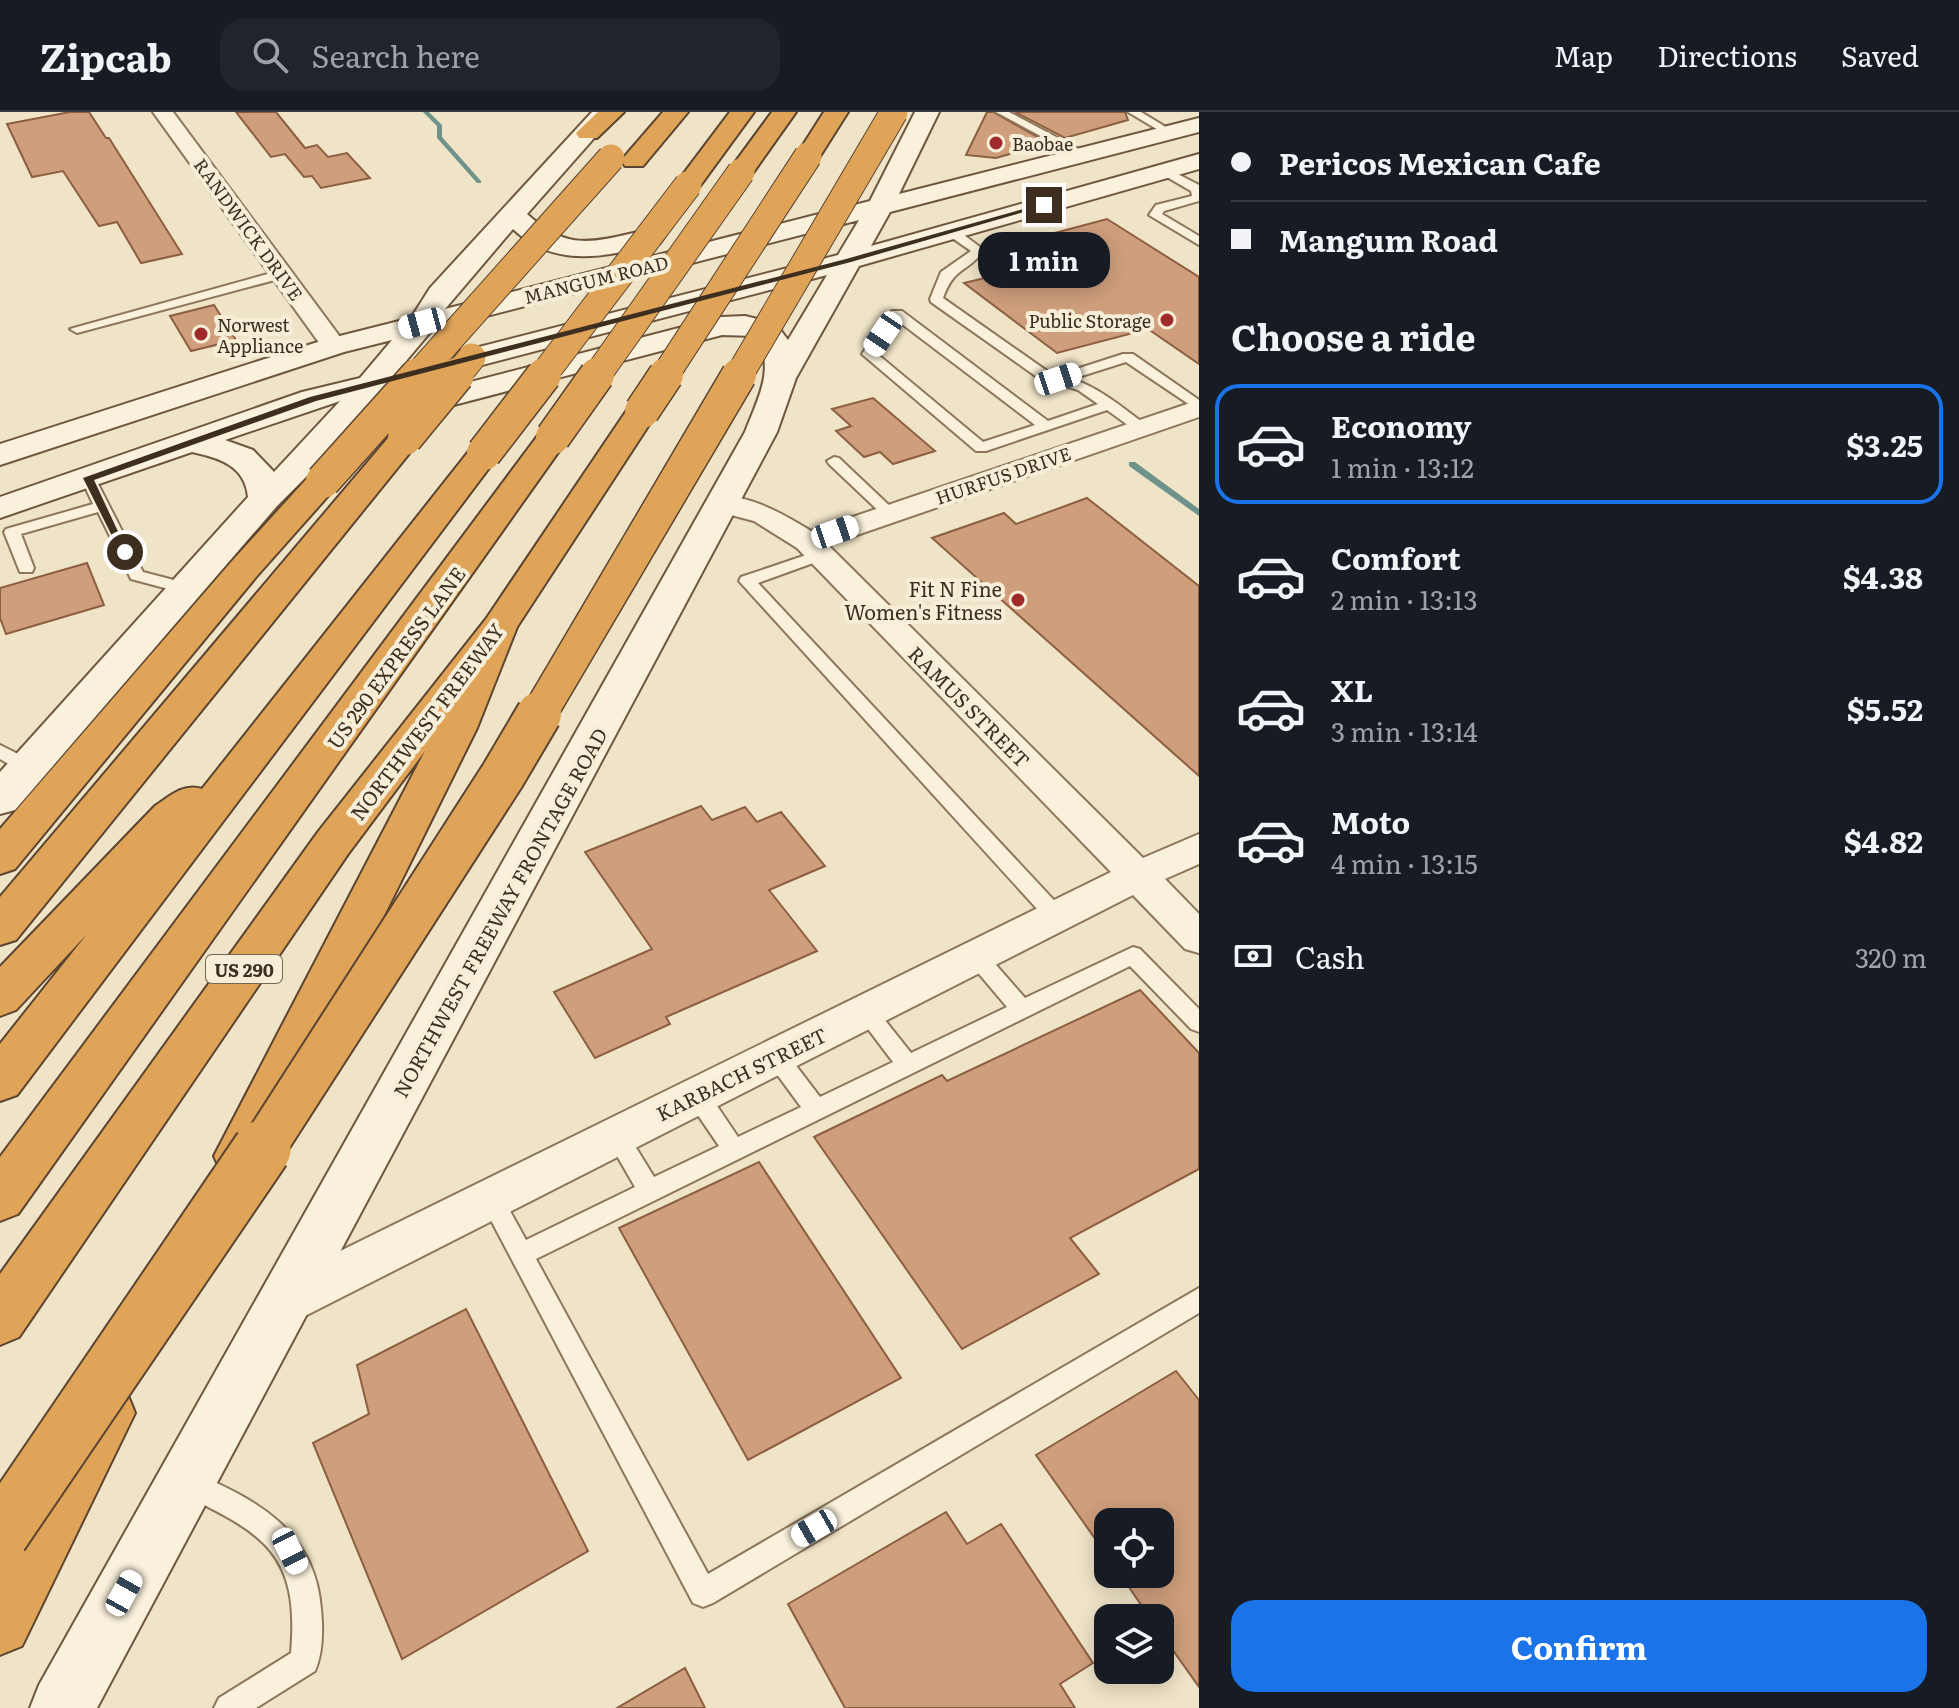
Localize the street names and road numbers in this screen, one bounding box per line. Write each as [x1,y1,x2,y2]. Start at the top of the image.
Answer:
street label: RANDWICK DRIVE [188,152,310,306]
street label: MANGUM ROAD [521,248,671,310]
street label: HURFUS DRIVE [932,439,1074,511]
street label: US 290 EXPRESS LANE [318,560,472,754]
street label: NORTHWEST FREEWAY [342,616,510,826]
street label: RAMUS STREET [902,638,1038,774]
street label: NORTHWEST FREEWAY FRONTAGE ROAD [384,722,614,1102]
road number: US 290 [206,955,282,983]
street label: KARBACH STREET [651,1019,831,1127]

